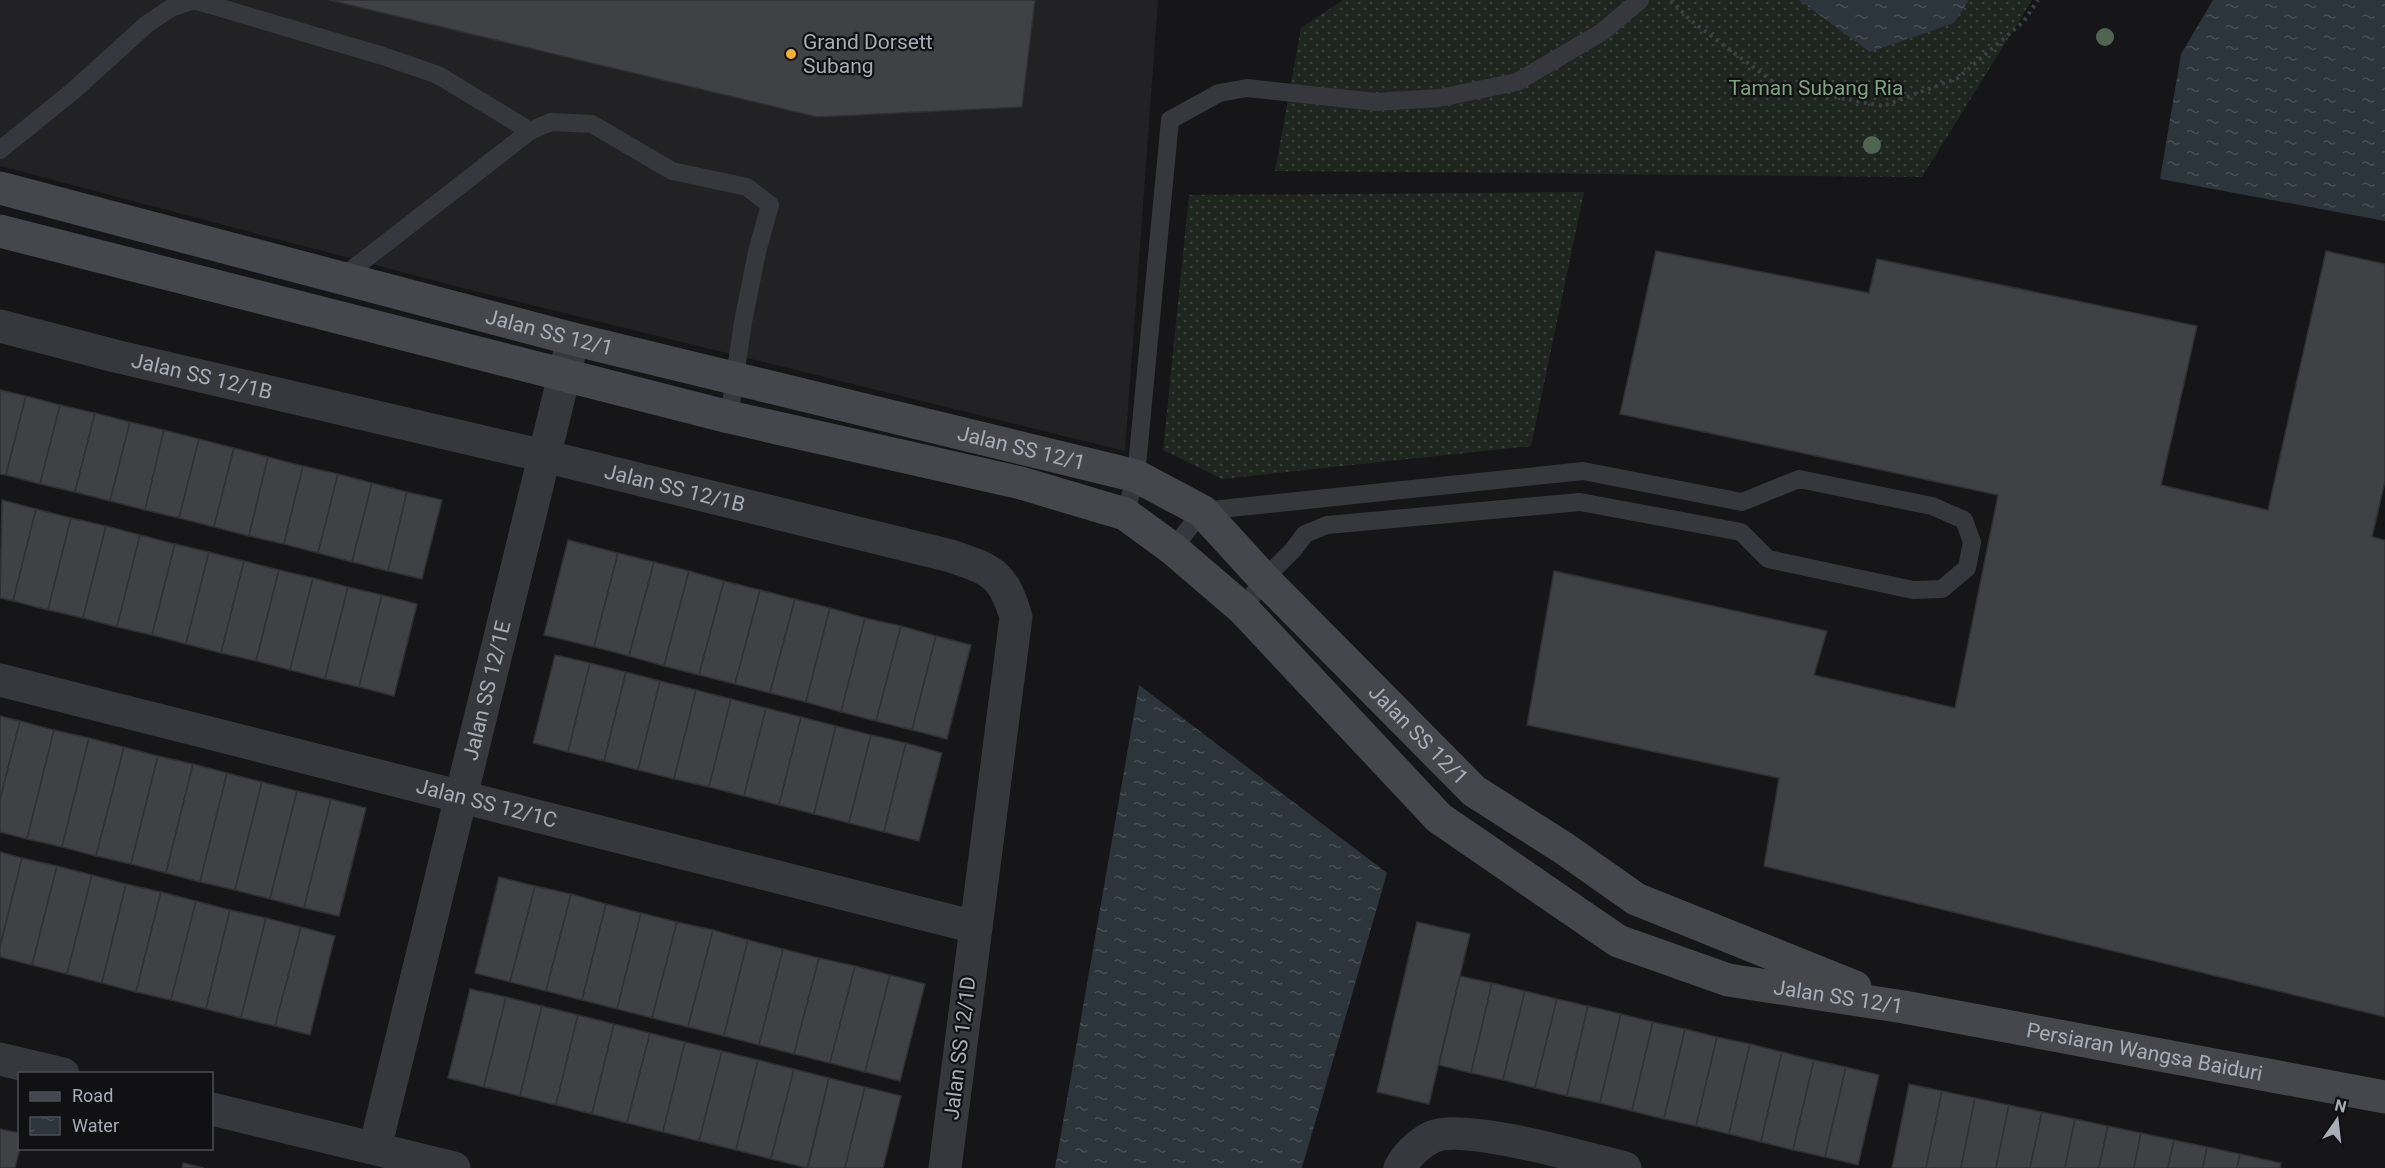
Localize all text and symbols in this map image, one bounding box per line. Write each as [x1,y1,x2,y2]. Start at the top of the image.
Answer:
place label: Grand Dorsett Subang [803,30,933,78]
marker: Grand Dorsett Subang [784,47,798,61]
park label: Taman Subang Ria [1729,76,1903,100]
street label: Jalan SS 12/1 [483,304,615,360]
street label: Jalan SS 12/1B [129,348,275,404]
street label: Jalan SS 12/1 [955,421,1088,475]
street label: Jalan SS 12/1B [602,459,747,517]
street label: Jalan SS 12/1E [458,618,516,763]
street label: Jalan SS 12/1 [1364,680,1473,790]
street label: Jalan SS 12/1C [414,774,560,833]
street label: Jalan SS 12/1D [939,975,981,1121]
street label: Jalan SS 12/1 [1772,975,1905,1019]
street label: Persiaran Wangsa Baiduri [2024,1018,2265,1086]
legend [18,1072,213,1150]
text: Road [72,1085,113,1106]
north arrow [2307,1090,2367,1150]
text: N [2333,1095,2348,1117]
text: Water [72,1115,119,1136]

